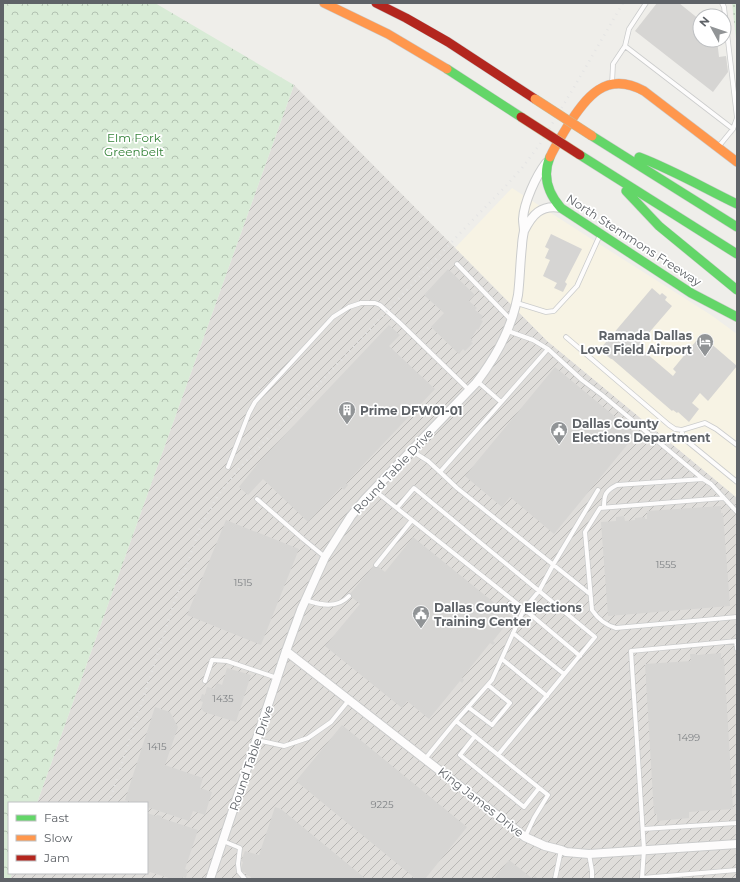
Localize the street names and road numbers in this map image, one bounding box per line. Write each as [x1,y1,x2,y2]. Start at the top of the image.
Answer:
street label: North Stemmons Freeway [564,191,705,290]
street label: Round Table Drive [350,425,436,517]
street label: Round Table Drive [226,703,276,813]
street label: King James Drive [435,764,527,840]

